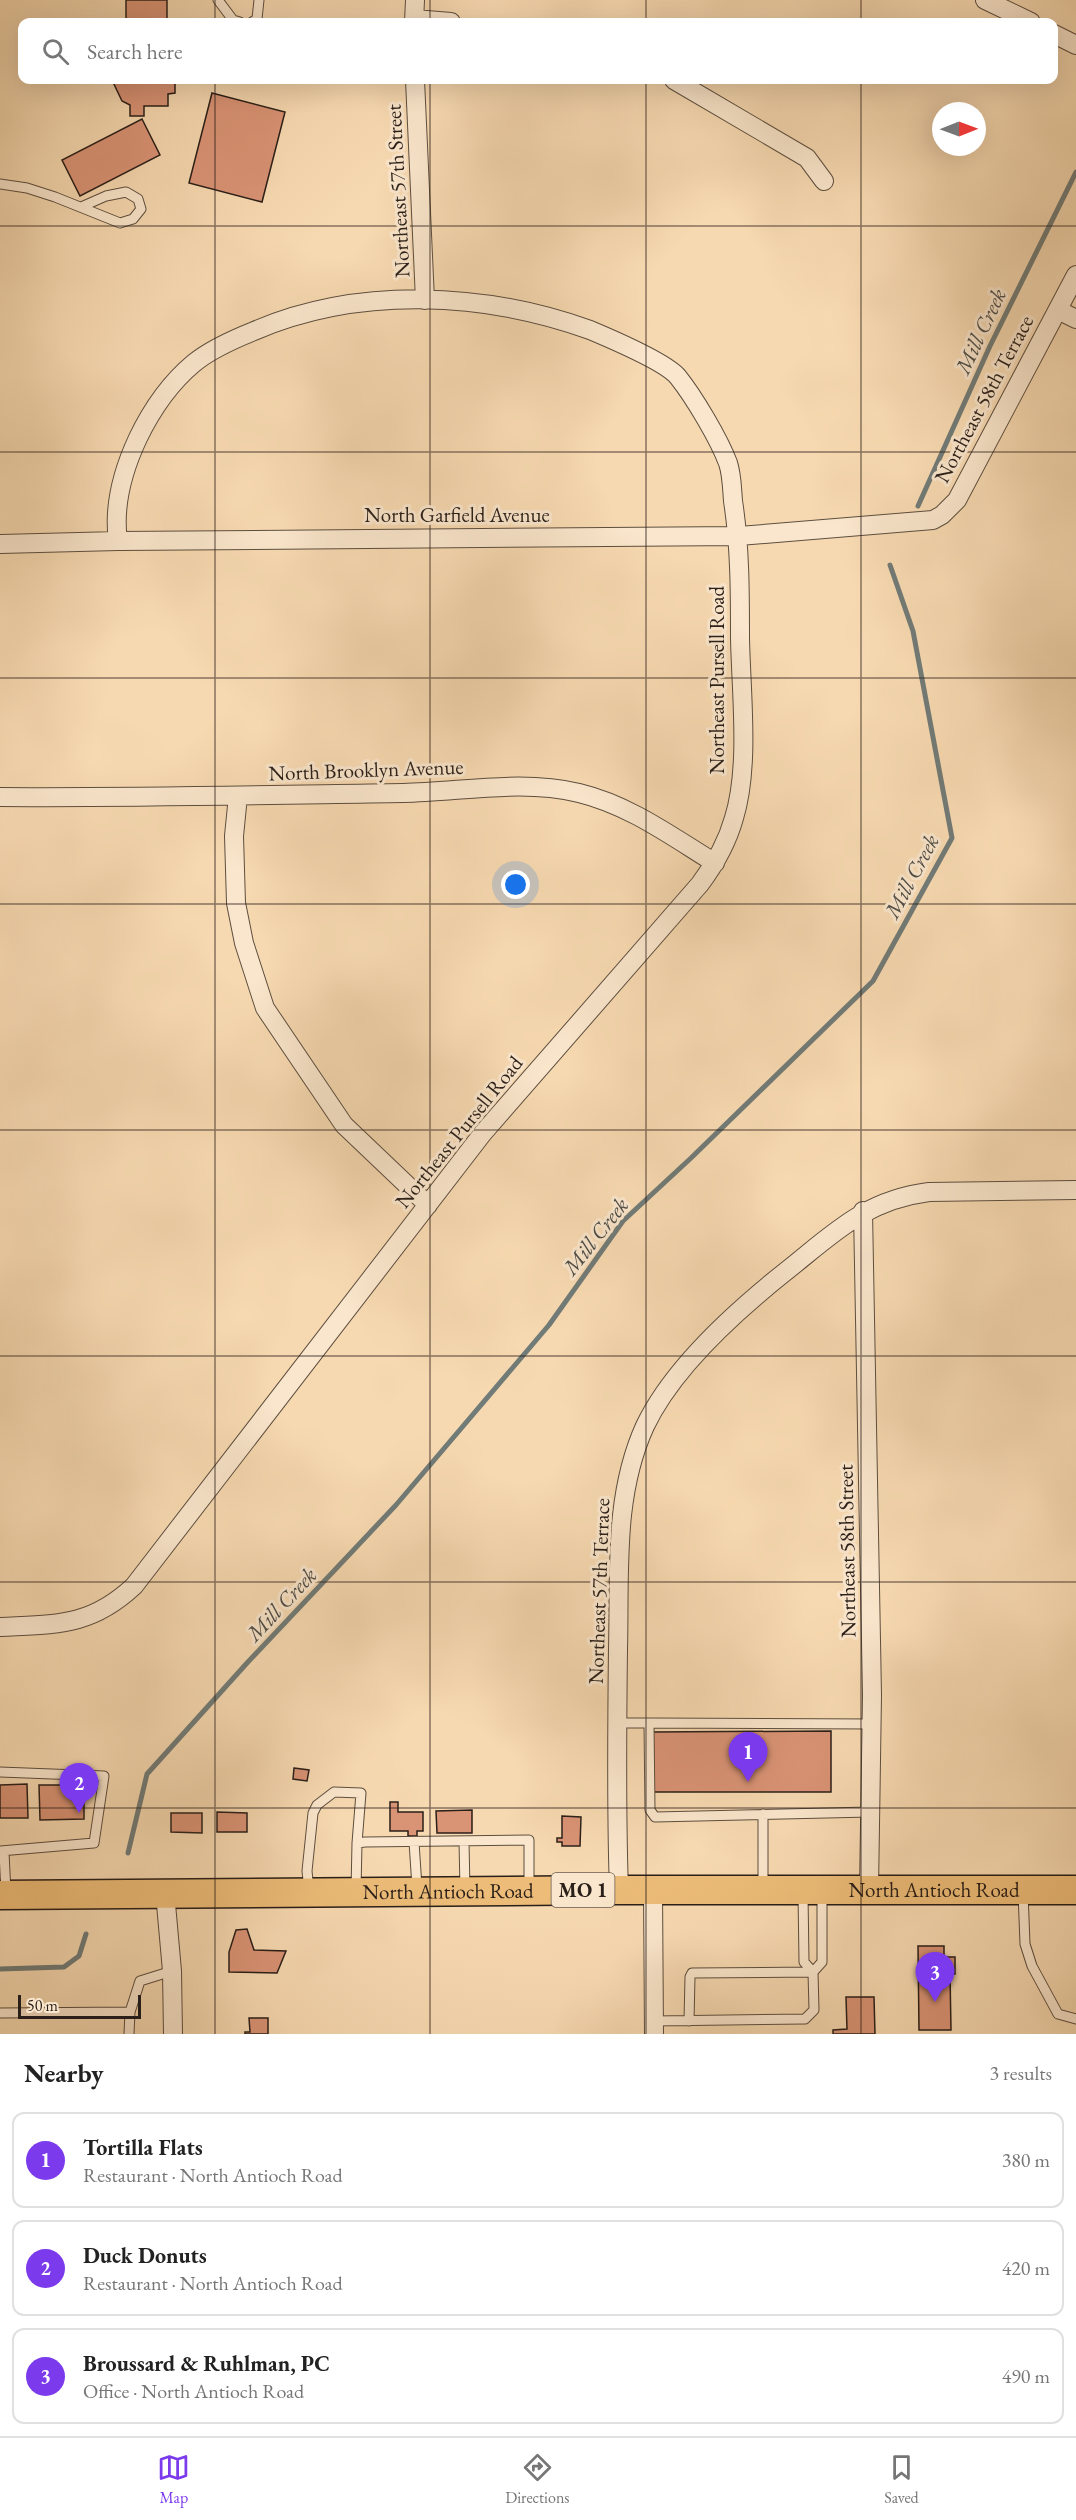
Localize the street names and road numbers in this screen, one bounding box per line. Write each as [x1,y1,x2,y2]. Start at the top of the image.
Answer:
street label: Northeast 57th Street [379,103,416,278]
street label: Northeast 58th Terrace [928,310,1039,487]
street label: North Garfield Avenue [364,501,550,528]
street label: Northeast Pursell Road [703,585,730,774]
street label: North Brooklyn Avenue [268,753,464,786]
street label: Northeast Pursell Road [389,1050,529,1213]
street label: Northeast 58th Street [831,1464,862,1638]
street label: Northeast 57th Terrace [582,1497,615,1684]
road number: MO 1 [552,1873,614,1907]
street label: North Antioch Road [848,1876,1020,1903]
street label: North Antioch Road [362,1877,534,1905]

